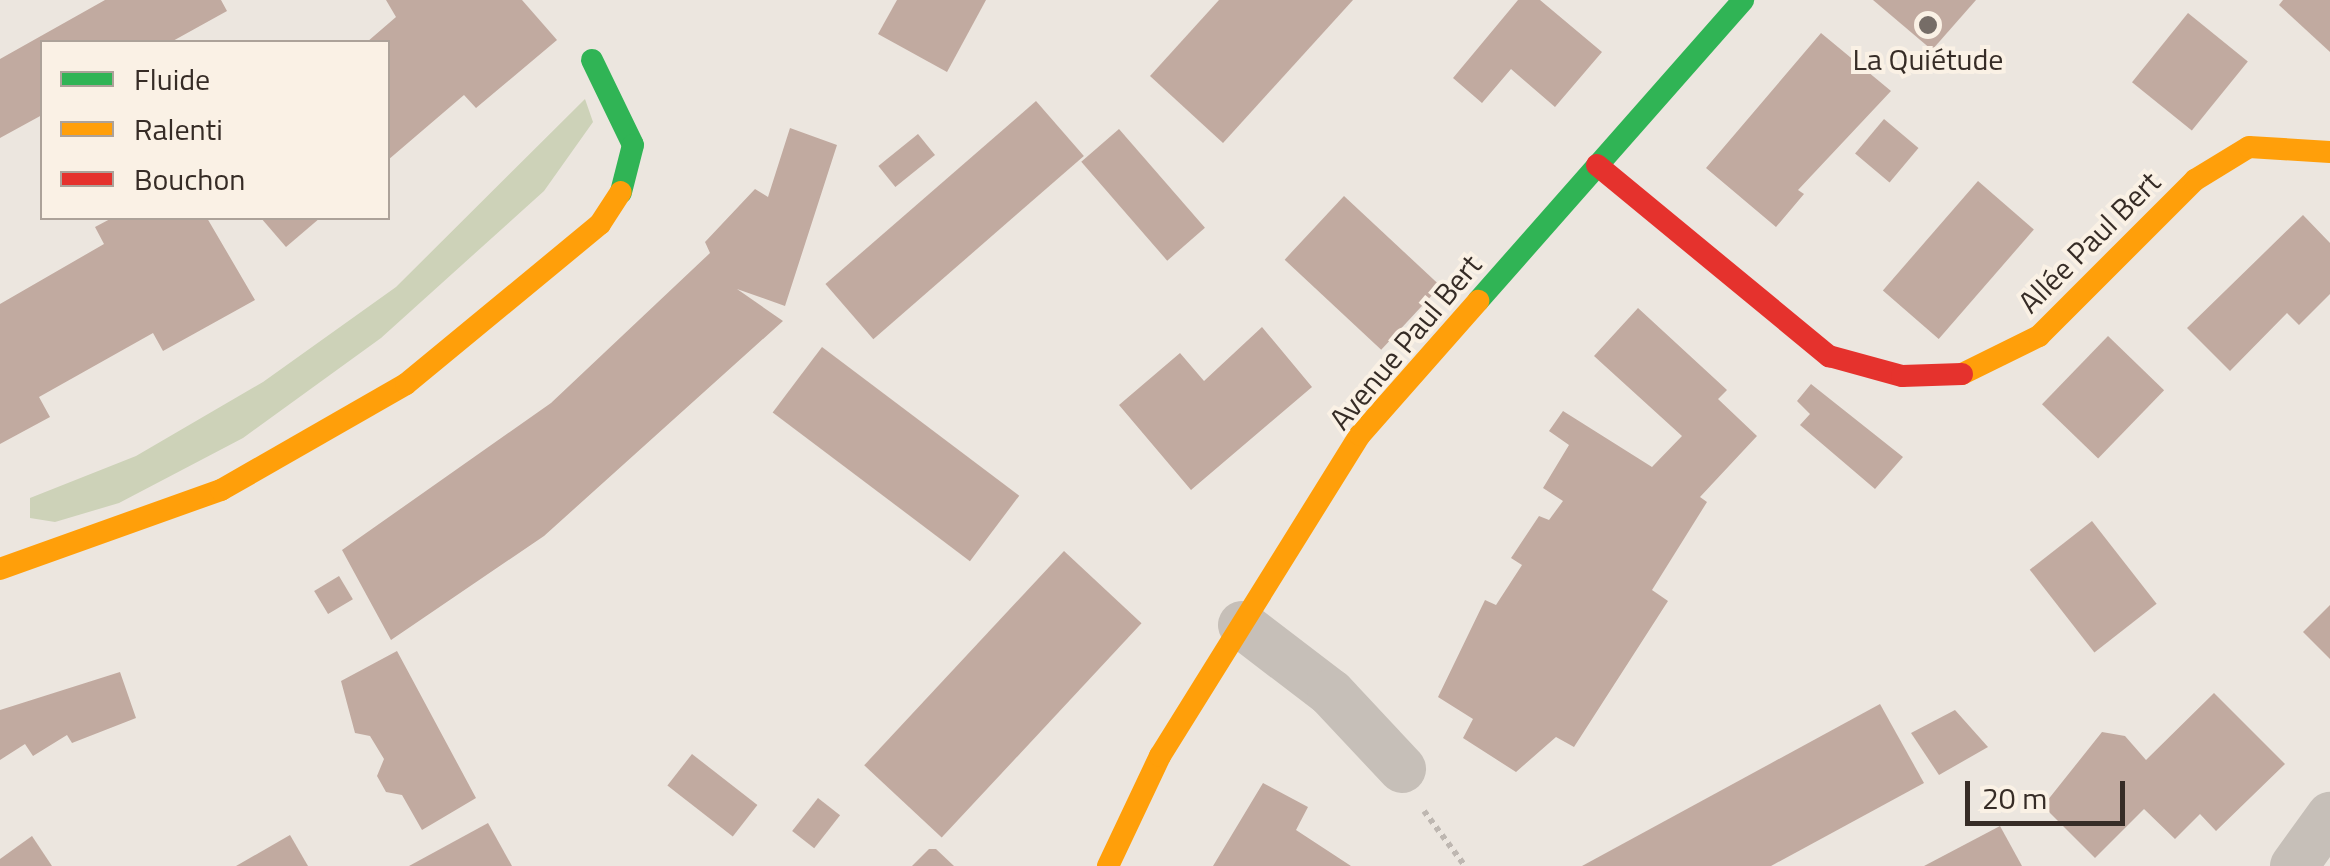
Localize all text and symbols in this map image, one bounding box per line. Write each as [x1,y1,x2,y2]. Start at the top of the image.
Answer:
marker: La Quiétude [1917,14,1939,36]
legend [40,40,390,220]
place label: La Quiétude [1853,41,2003,77]
text: Fluide [134,56,210,102]
text: Ralenti [134,106,223,152]
text: Bouchon [134,156,245,202]
street label: Allée Paul Bert [2011,164,2167,320]
street label: Avenue Paul Bert [1321,247,1489,437]
scale bar [1970,761,2130,823]
text: 20 m [1982,775,2047,821]

